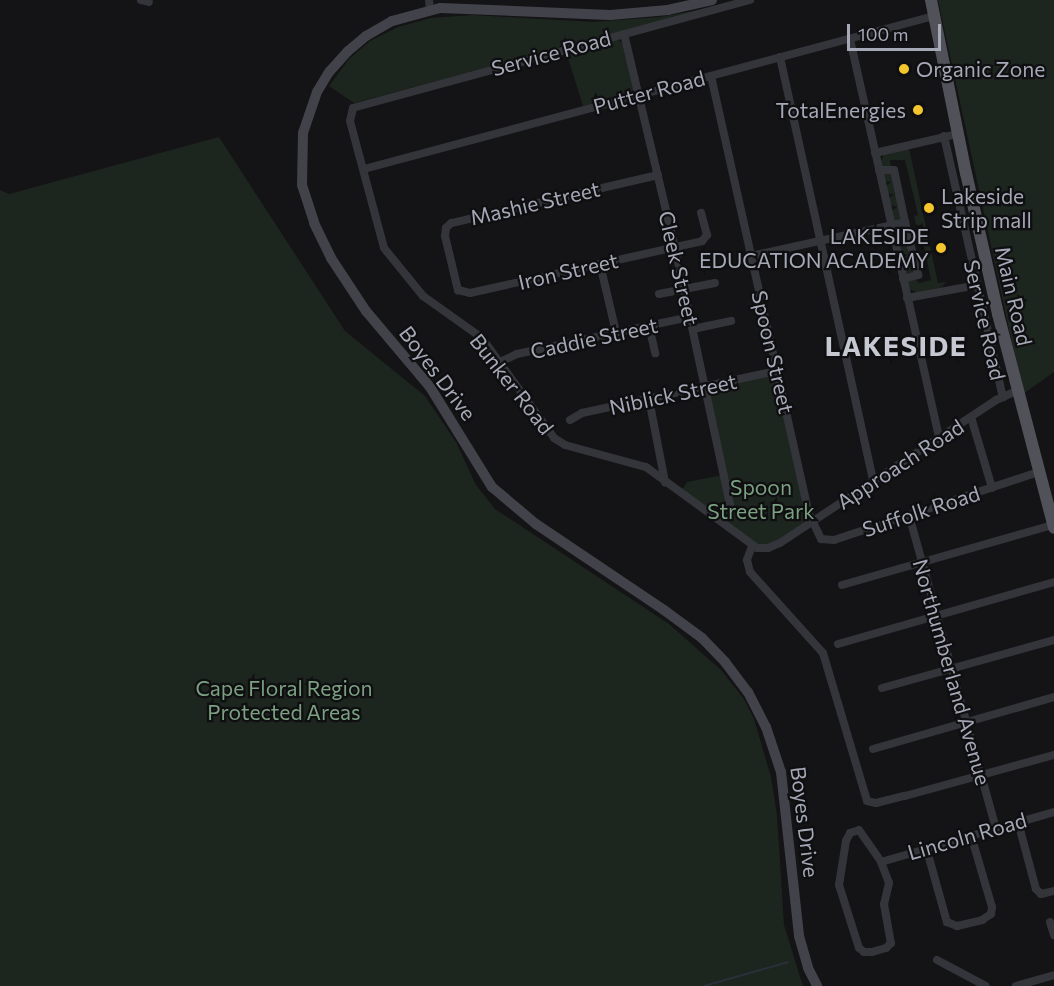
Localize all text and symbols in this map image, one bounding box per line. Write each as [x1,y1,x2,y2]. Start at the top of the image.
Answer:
scale bar [850,12,944,50]
text: 100 m [858,23,908,45]
street label: Service Road [489,25,613,81]
place label: Organic Zone [916,56,1045,82]
marker: Organic Zone [897,62,911,76]
street label: Putter Road [590,65,708,119]
place label: TotalEnergies [775,97,906,123]
marker: TotalEnergies [911,103,925,117]
street label: Mashie Street [468,176,602,230]
place label: Lakeside Strip mall [941,183,1032,233]
marker: Lakeside Strip mall [922,201,936,215]
street label: Cleek Street [654,208,704,328]
place label: LAKESIDE EDUCATION ACADEMY [699,223,929,273]
marker: LAKESIDE EDUCATION ACADEMY [934,241,948,255]
street label: Main Road [990,244,1038,348]
street label: Iron Street [516,247,620,295]
street label: Service Road [959,257,1011,383]
street label: Spoon Street [747,288,799,416]
street label: Caddie Street [528,312,660,364]
street label: Boyes Drive [394,321,482,425]
street label: Bunker Road [465,329,559,439]
district label: LAKESIDE [825,330,967,362]
street label: Niblick Street [607,368,739,420]
street label: Approach Road [832,414,968,514]
park label: Spoon Street Park [707,474,815,524]
street label: Suffolk Road [859,480,983,542]
street label: Northumberland Avenue [908,556,996,788]
park label: Cape Floral Region Protected Areas [195,675,373,725]
street label: Boyes Drive [786,765,824,879]
street label: Lincoln Road [904,807,1030,865]

